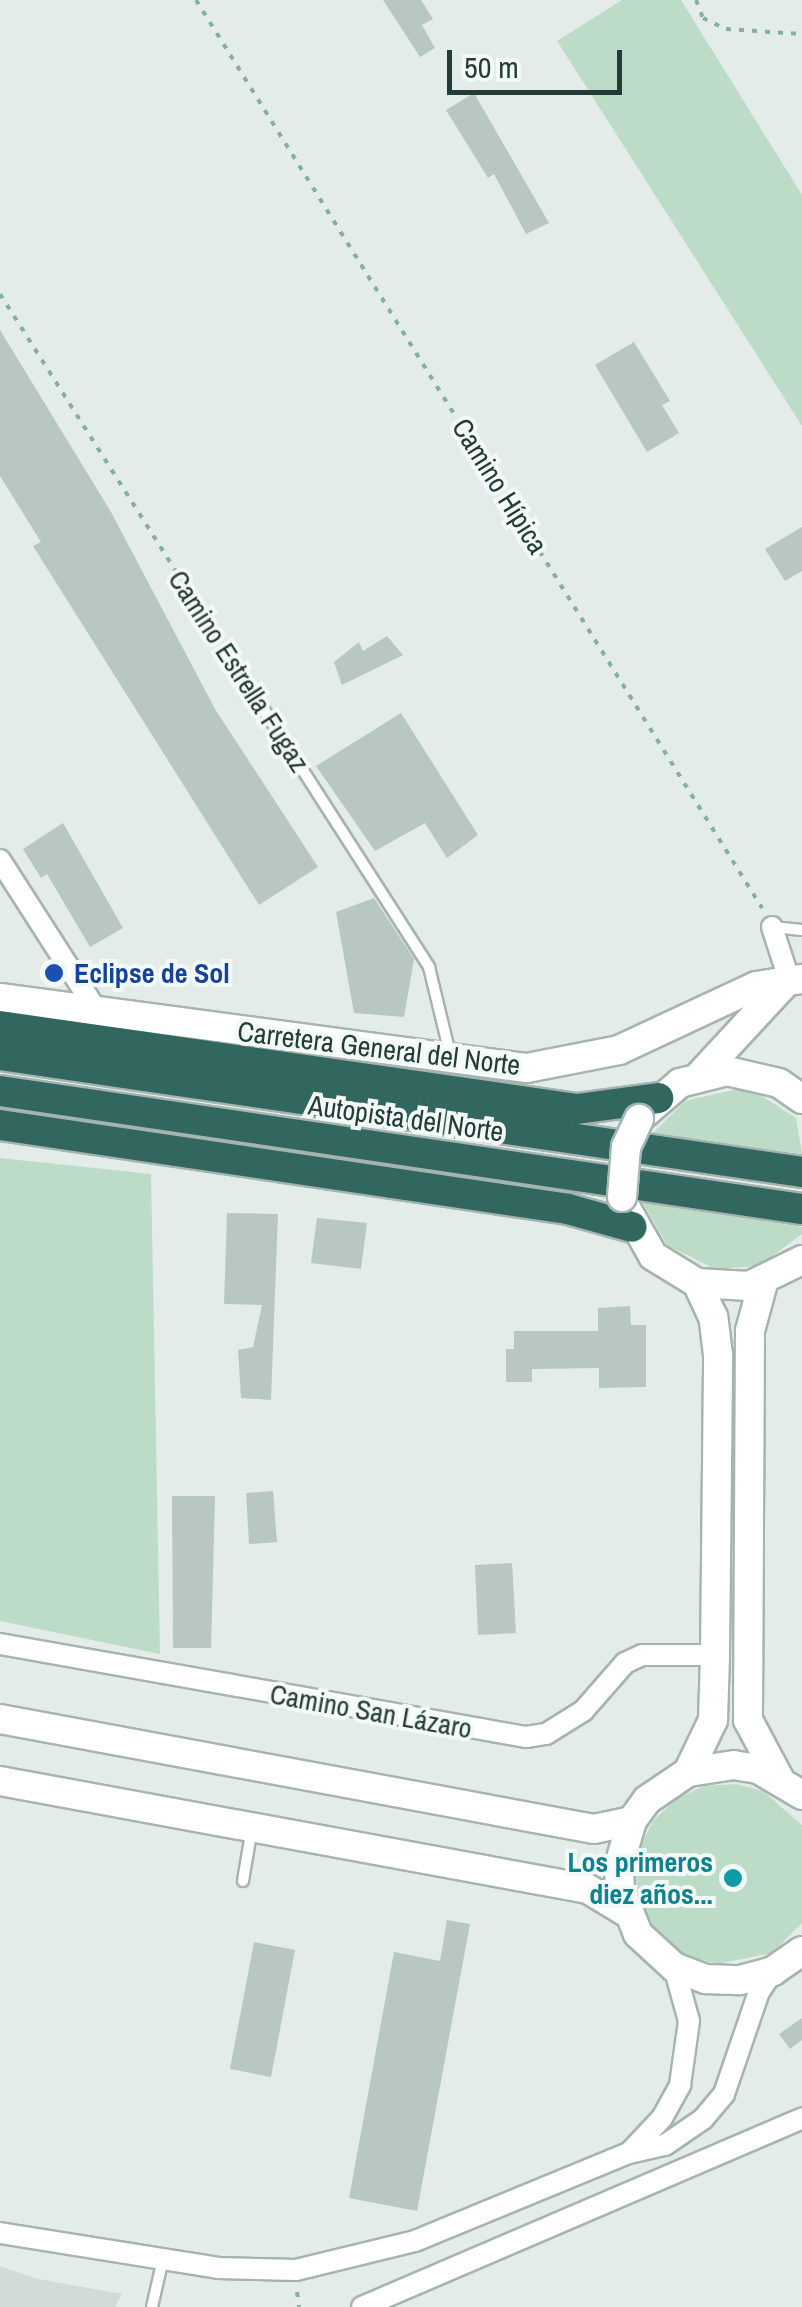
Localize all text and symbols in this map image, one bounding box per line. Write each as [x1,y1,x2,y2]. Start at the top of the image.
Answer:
scale bar [452,30,627,92]
text: 50 m [464,47,519,87]
street label: Camino Hípica [445,412,555,560]
street label: Camino Estrella Fugaz [161,564,317,778]
place label: Eclipse de Sol [74,956,230,990]
marker: Eclipse de Sol [43,962,65,984]
street label: Carretera General del Norte [236,1014,522,1082]
street label: Autopista del Norte [306,1088,506,1148]
street label: Camino San Lázaro [268,1677,474,1745]
place label: Los primeros diez años... [568,1845,713,1911]
marker: Los primeros diez años... [722,1867,744,1889]

